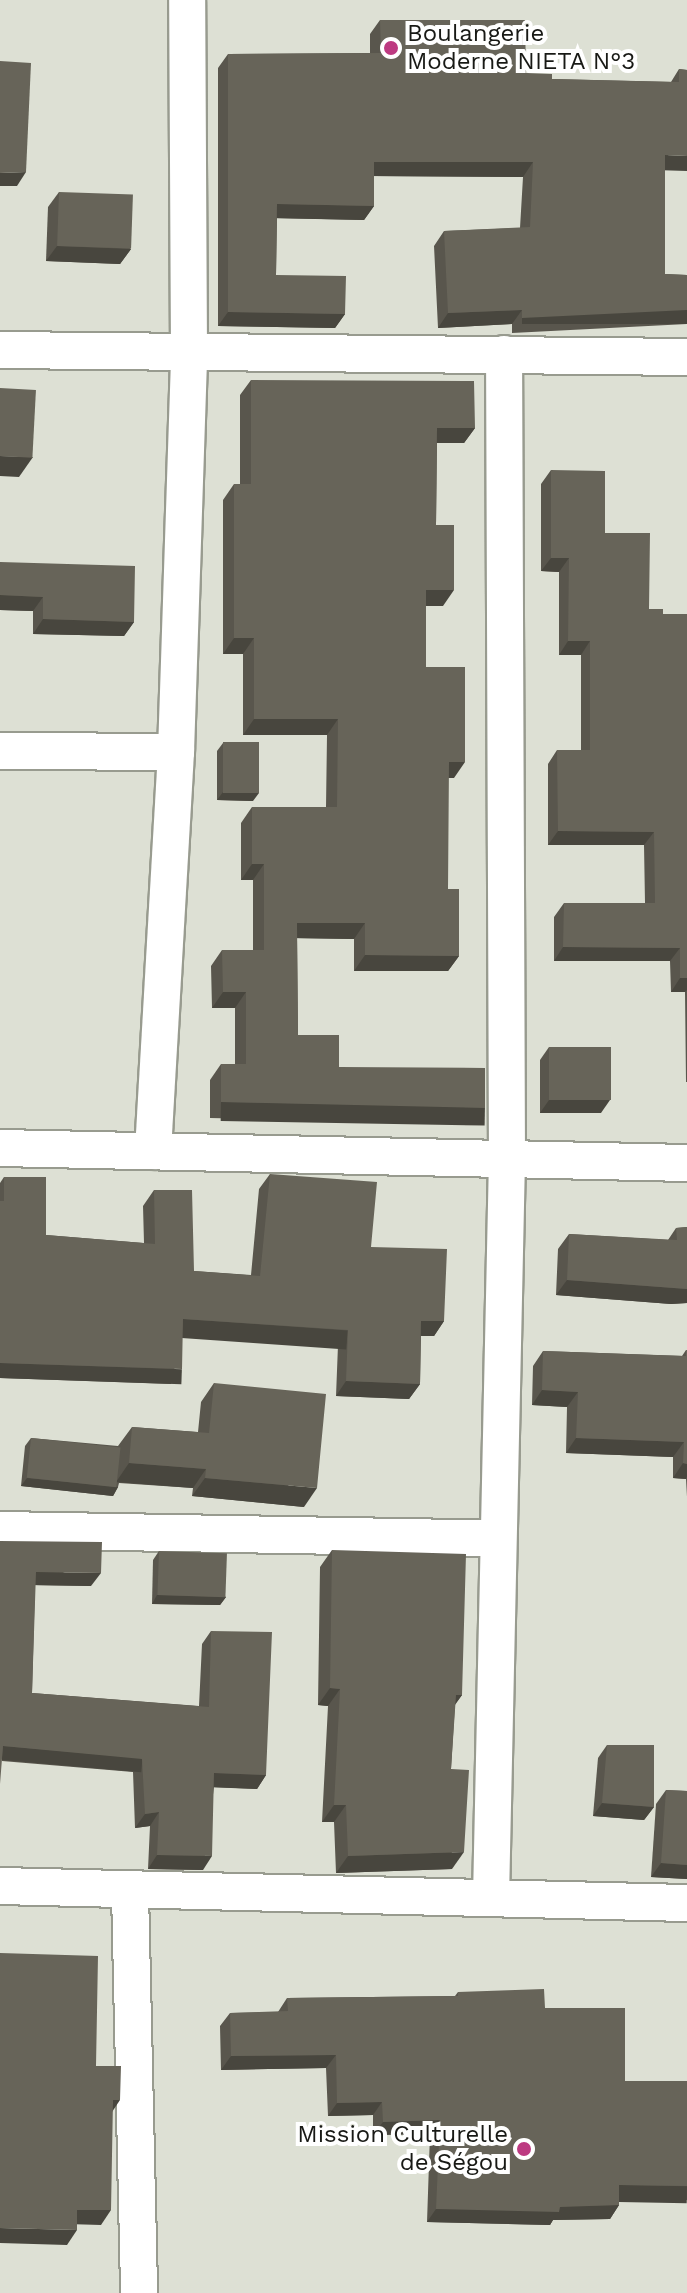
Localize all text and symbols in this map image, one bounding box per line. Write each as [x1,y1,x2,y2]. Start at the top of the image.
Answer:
place label: Boulangerie Moderne NIETA N°3 [407,20,636,76]
marker: Boulangerie Moderne NIETA N°3 [382,39,400,57]
place label: Mission Culturelle de Ségou [297,2121,508,2177]
marker: Mission Culturelle de Ségou [515,2140,533,2158]

